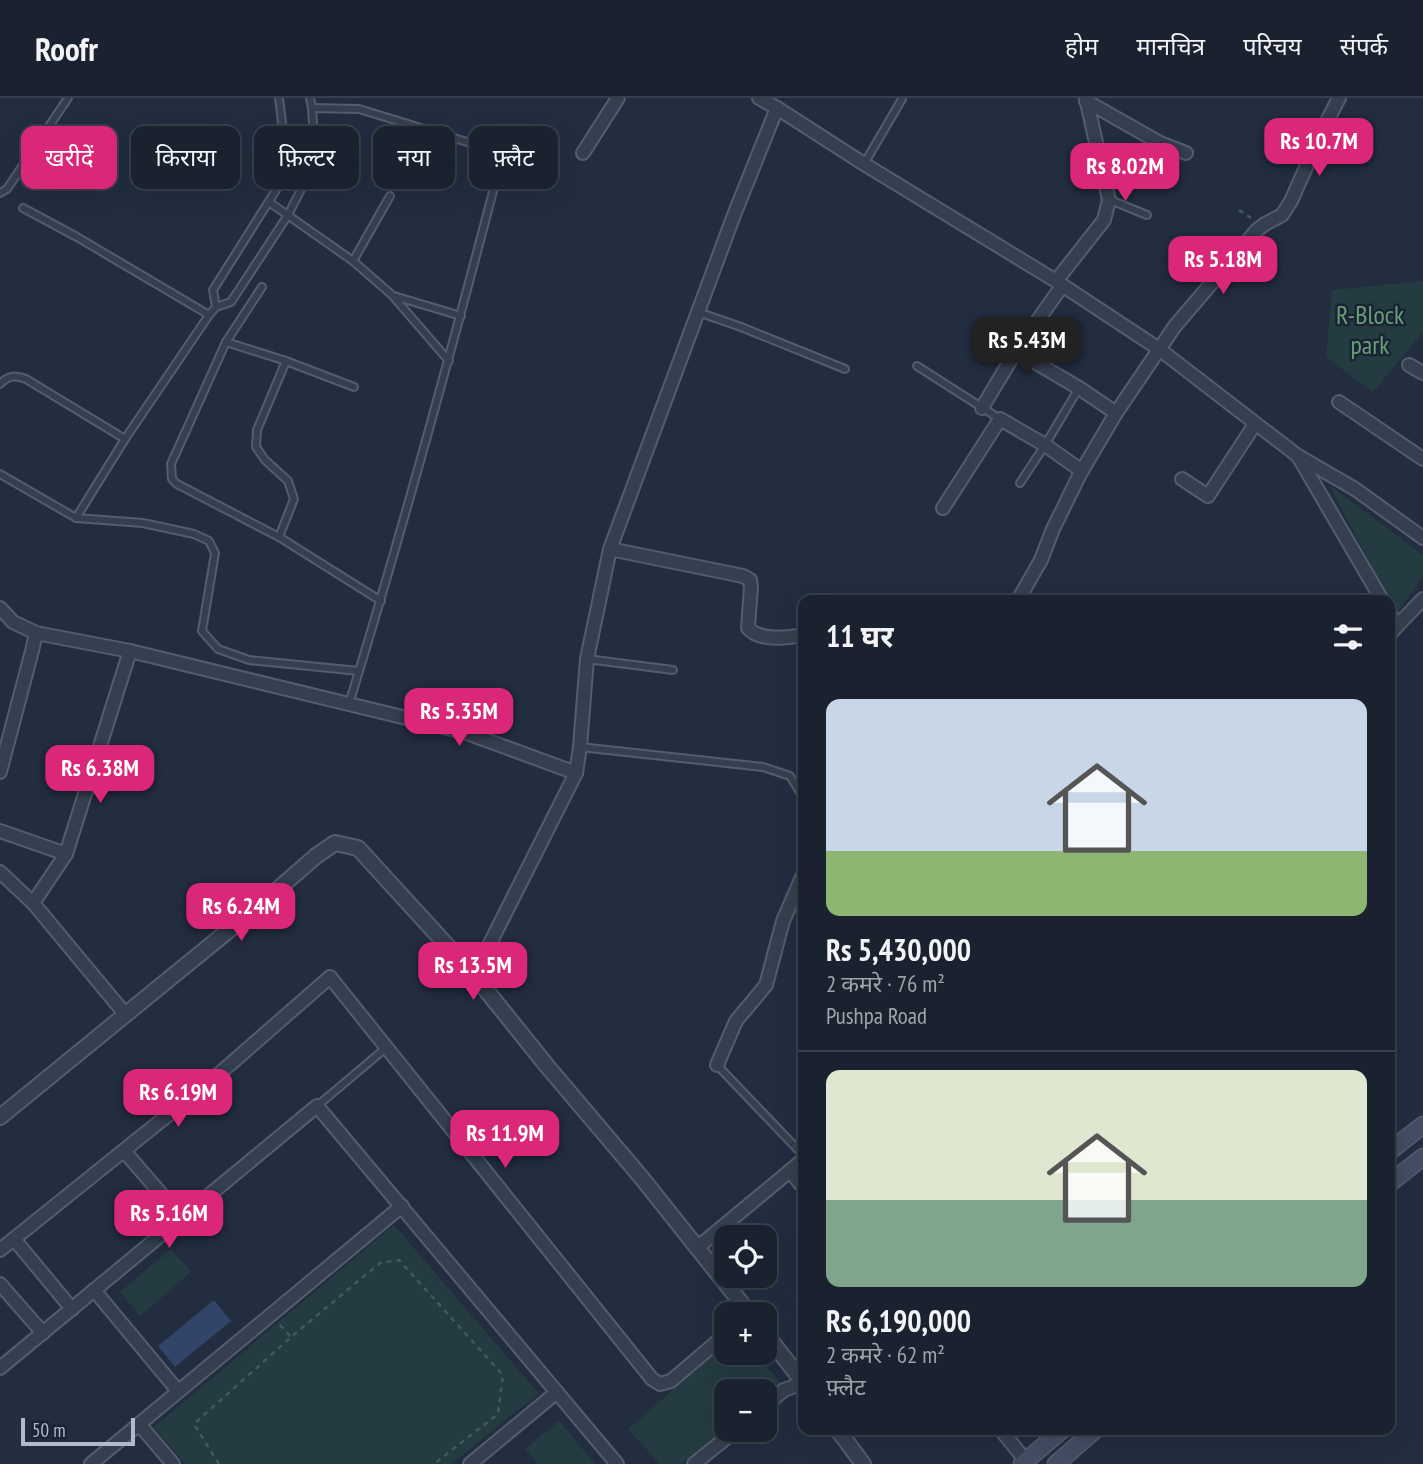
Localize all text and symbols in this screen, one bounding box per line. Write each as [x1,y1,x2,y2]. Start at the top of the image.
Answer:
text: Roofr [35,27,98,70]
text: होम [1065,31,1098,62]
text: मानचित्र [1136,31,1205,62]
text: परिचय [1243,31,1302,62]
text: संपर्क [1340,31,1388,62]
pin: Rs 10.7M [1247,118,1391,178]
chip: खरीदें [21,126,117,189]
chip: किराया [131,126,240,189]
chip: फ़िल्टर [254,126,359,189]
chip: नया [373,126,455,189]
chip: फ़्लैट [469,126,558,189]
text: Rs 10.7M [1280,126,1358,155]
pin: Rs 8.02M [1053,144,1197,203]
text: Rs 8.02M [1086,151,1164,180]
pin: Rs 5.18M [1151,236,1295,296]
text: Rs 5.18M [1184,244,1262,273]
park label: R-Block park [1336,298,1404,361]
pin: Rs 5.43M [955,317,1099,377]
text: Rs 5.43M [988,325,1066,354]
text: 11 घर [826,616,894,655]
icon: filters [1329,618,1367,656]
pin: Rs 5.35M [387,688,531,748]
text: Rs 5.35M [420,696,498,725]
icon: home [1034,745,1160,871]
pin: Rs 6.38M [28,746,172,805]
text: Rs 6.38M [61,753,139,782]
pin: Rs 6.24M [169,884,313,943]
text: Rs 6.24M [202,891,280,920]
text: Rs 5,430,000 [826,930,971,969]
pin: Rs 13.5M [401,942,545,1002]
text: Rs 13.5M [434,950,512,979]
text: 2 कमरे · 76 m² [826,969,945,998]
text: Pushpa Road [826,1001,927,1030]
pin: Rs 6.19M [106,1070,250,1129]
text: Rs 6.19M [139,1077,217,1106]
pin: Rs 11.9M [433,1110,577,1170]
icon: home [1034,1115,1160,1241]
text: Rs 11.9M [466,1118,544,1147]
pin: Rs 5.16M [97,1190,241,1250]
text: Rs 5.16M [130,1198,208,1227]
map controls [714,1225,777,1442]
button: locate [714,1225,777,1288]
text: Rs 6,190,000 [826,1301,971,1340]
button: + [714,1302,777,1365]
text: 2 कमरे · 62 m² [826,1340,945,1369]
text: फ़्लैट [826,1372,866,1401]
button: − [714,1379,777,1442]
scale bar [21,1415,135,1447]
text: 50 m [32,1418,66,1442]

